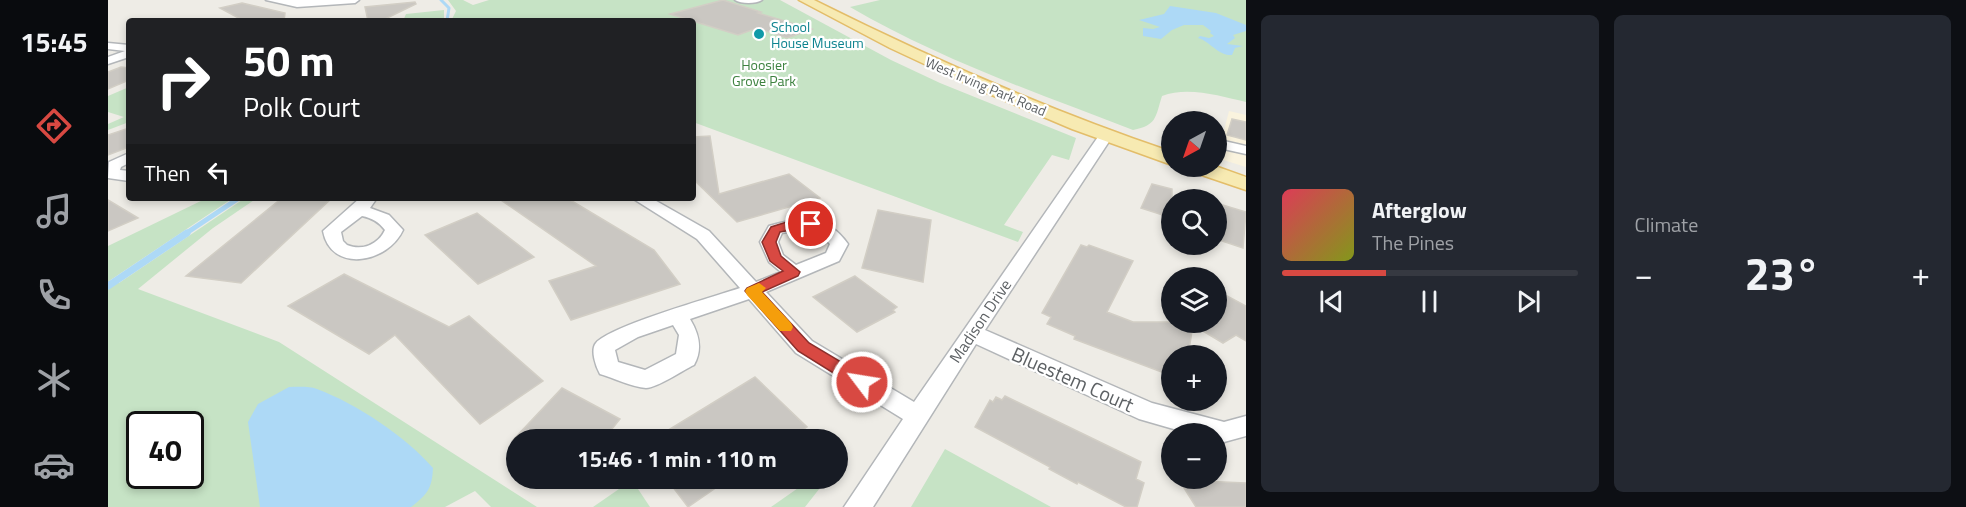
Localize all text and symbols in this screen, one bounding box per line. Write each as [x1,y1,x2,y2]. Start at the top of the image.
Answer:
place label: School House Museum [771,16,864,53]
text: 15:45 [20,21,88,62]
marker: School House Museum [752,27,766,41]
text: 50 m [243,28,335,92]
icon: right [144,42,222,120]
street label: West Irving Park Road [922,51,1050,121]
park label: Hoosier Grove Park [732,54,796,91]
text: Polk Court [243,86,360,127]
icon: directions [33,105,75,147]
north arrow [1161,111,1227,177]
map controls [1161,111,1227,489]
text: Then [144,156,190,190]
icon: left [202,156,235,189]
button: search [1161,189,1227,255]
icon: music [33,190,75,232]
text: Afterglow [1372,193,1467,227]
pin [785,198,836,249]
icon: arrive [794,207,827,240]
text: Climate [1635,209,1698,240]
text: The Pines [1372,227,1454,258]
text: 23° [1744,239,1820,307]
text: − [1635,249,1653,299]
text: + [1912,249,1930,299]
button: layers [1161,267,1227,333]
icon: phone [33,274,75,316]
street label: Madison Drive [943,274,1017,368]
icon: previous [1315,285,1348,318]
icon: pause [1413,285,1446,318]
icon: next [1512,285,1545,318]
street label: Bluestem Court [1007,338,1139,420]
button: + [1161,345,1227,411]
position arrow [830,350,894,414]
icon: climate [33,359,75,401]
speed limit sign: 40 [126,411,204,489]
button: − [1161,423,1227,489]
text: 15:46 · 1 min · 110 m [577,442,777,476]
icon: car [33,444,75,486]

